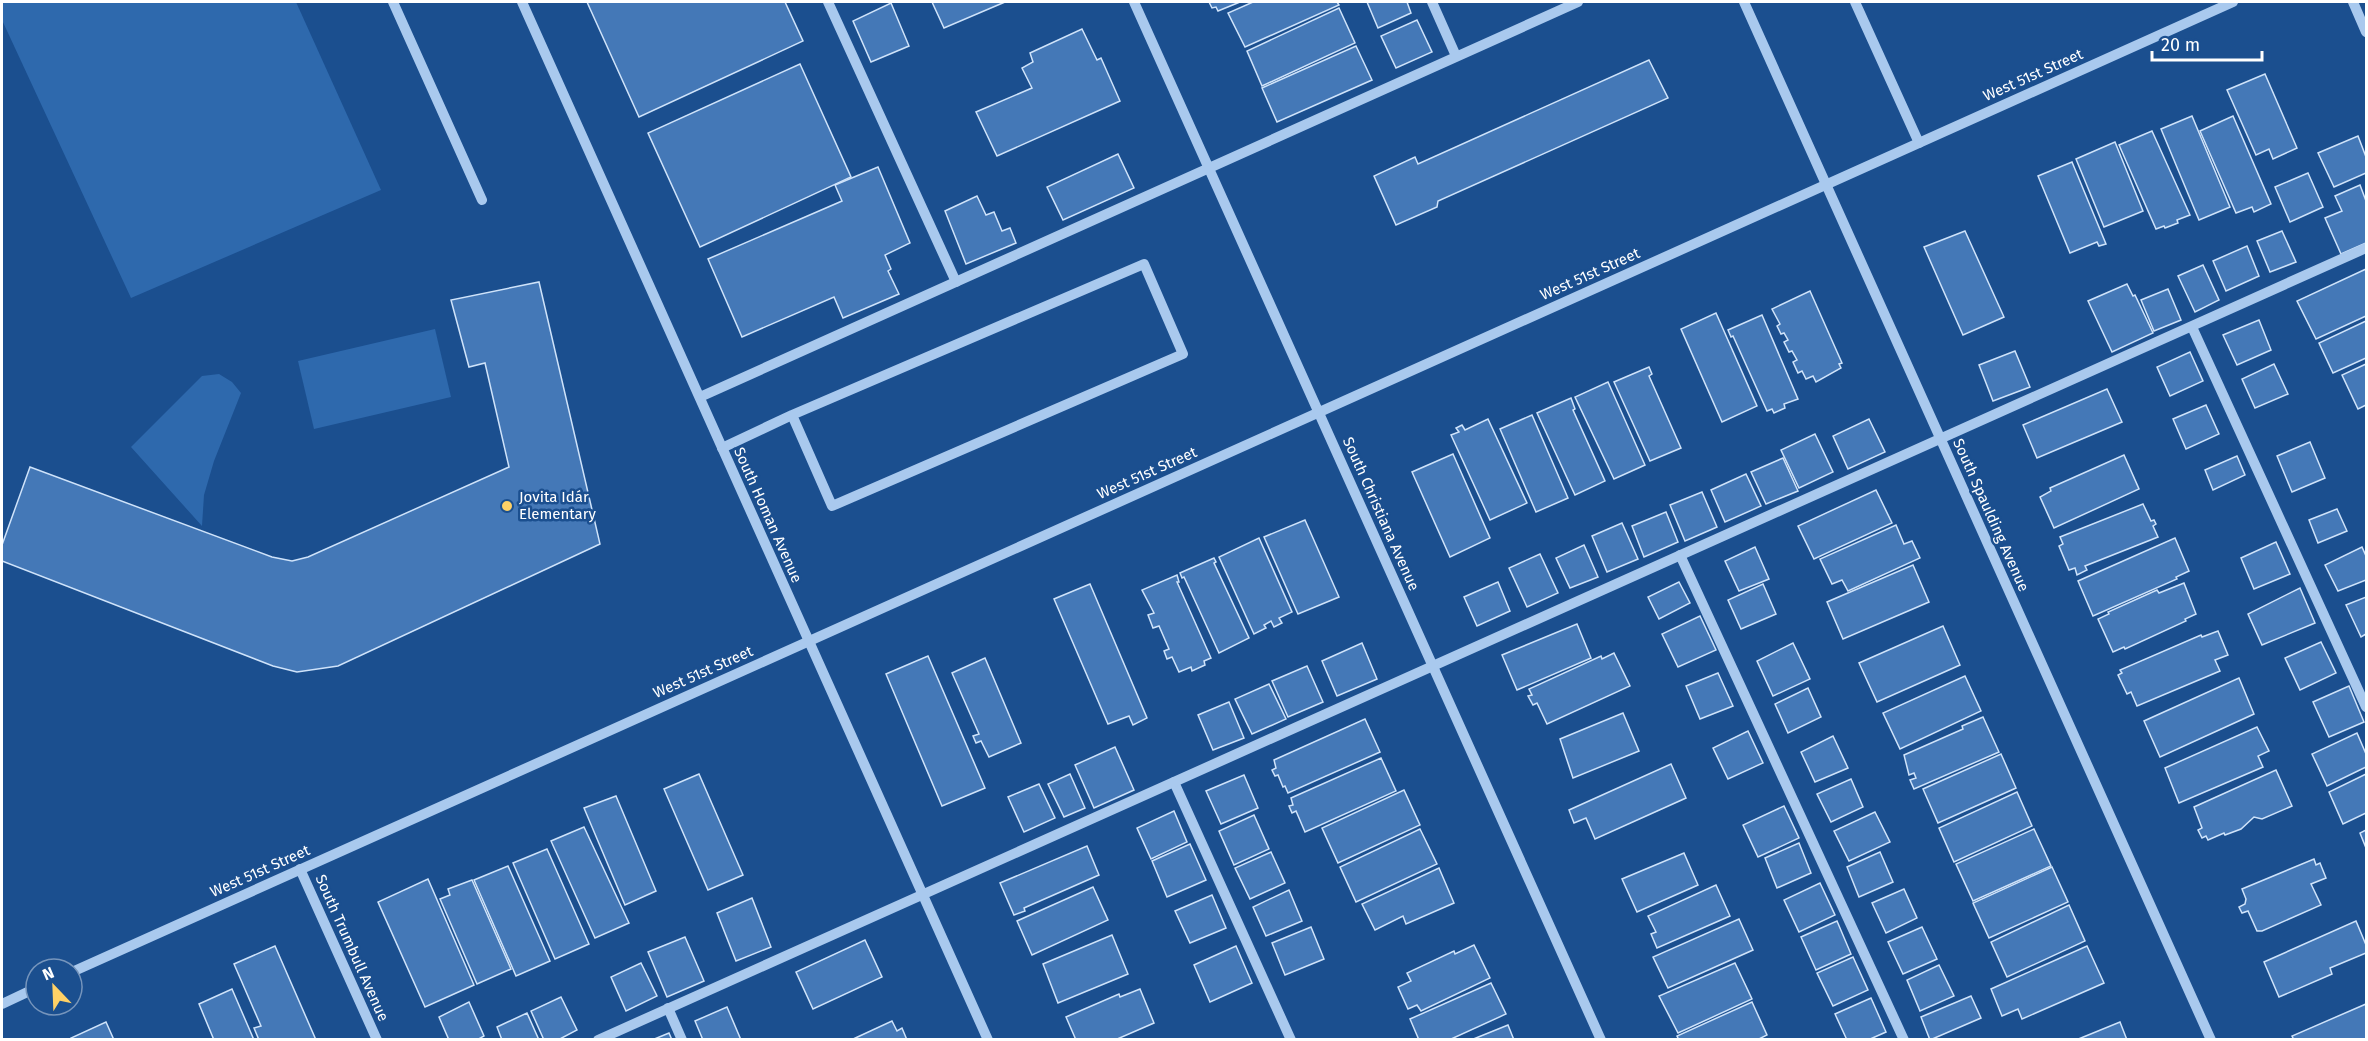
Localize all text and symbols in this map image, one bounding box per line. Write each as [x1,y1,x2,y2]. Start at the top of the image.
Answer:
scale bar [2152,24,2262,62]
text: 20 m [2161,34,2200,56]
street label: West 51st Street [1980,45,2086,105]
street label: West 51st Street [1537,244,1643,304]
street label: South Christiana Avenue [1339,434,1423,594]
street label: South Spaulding Avenue [1949,436,2033,594]
street label: West 51st Street [1094,443,1200,503]
street label: South Homan Avenue [730,444,806,586]
place label: Jovita Idár Elementary [519,488,596,523]
marker: Jovita Idár Elementary [500,499,514,513]
street label: West 51st Street [650,642,756,702]
street label: West 51st Street [207,841,313,901]
street label: South Trumbull Avenue [311,872,393,1024]
north arrow [24,957,84,1017]
text: N [40,963,57,984]

